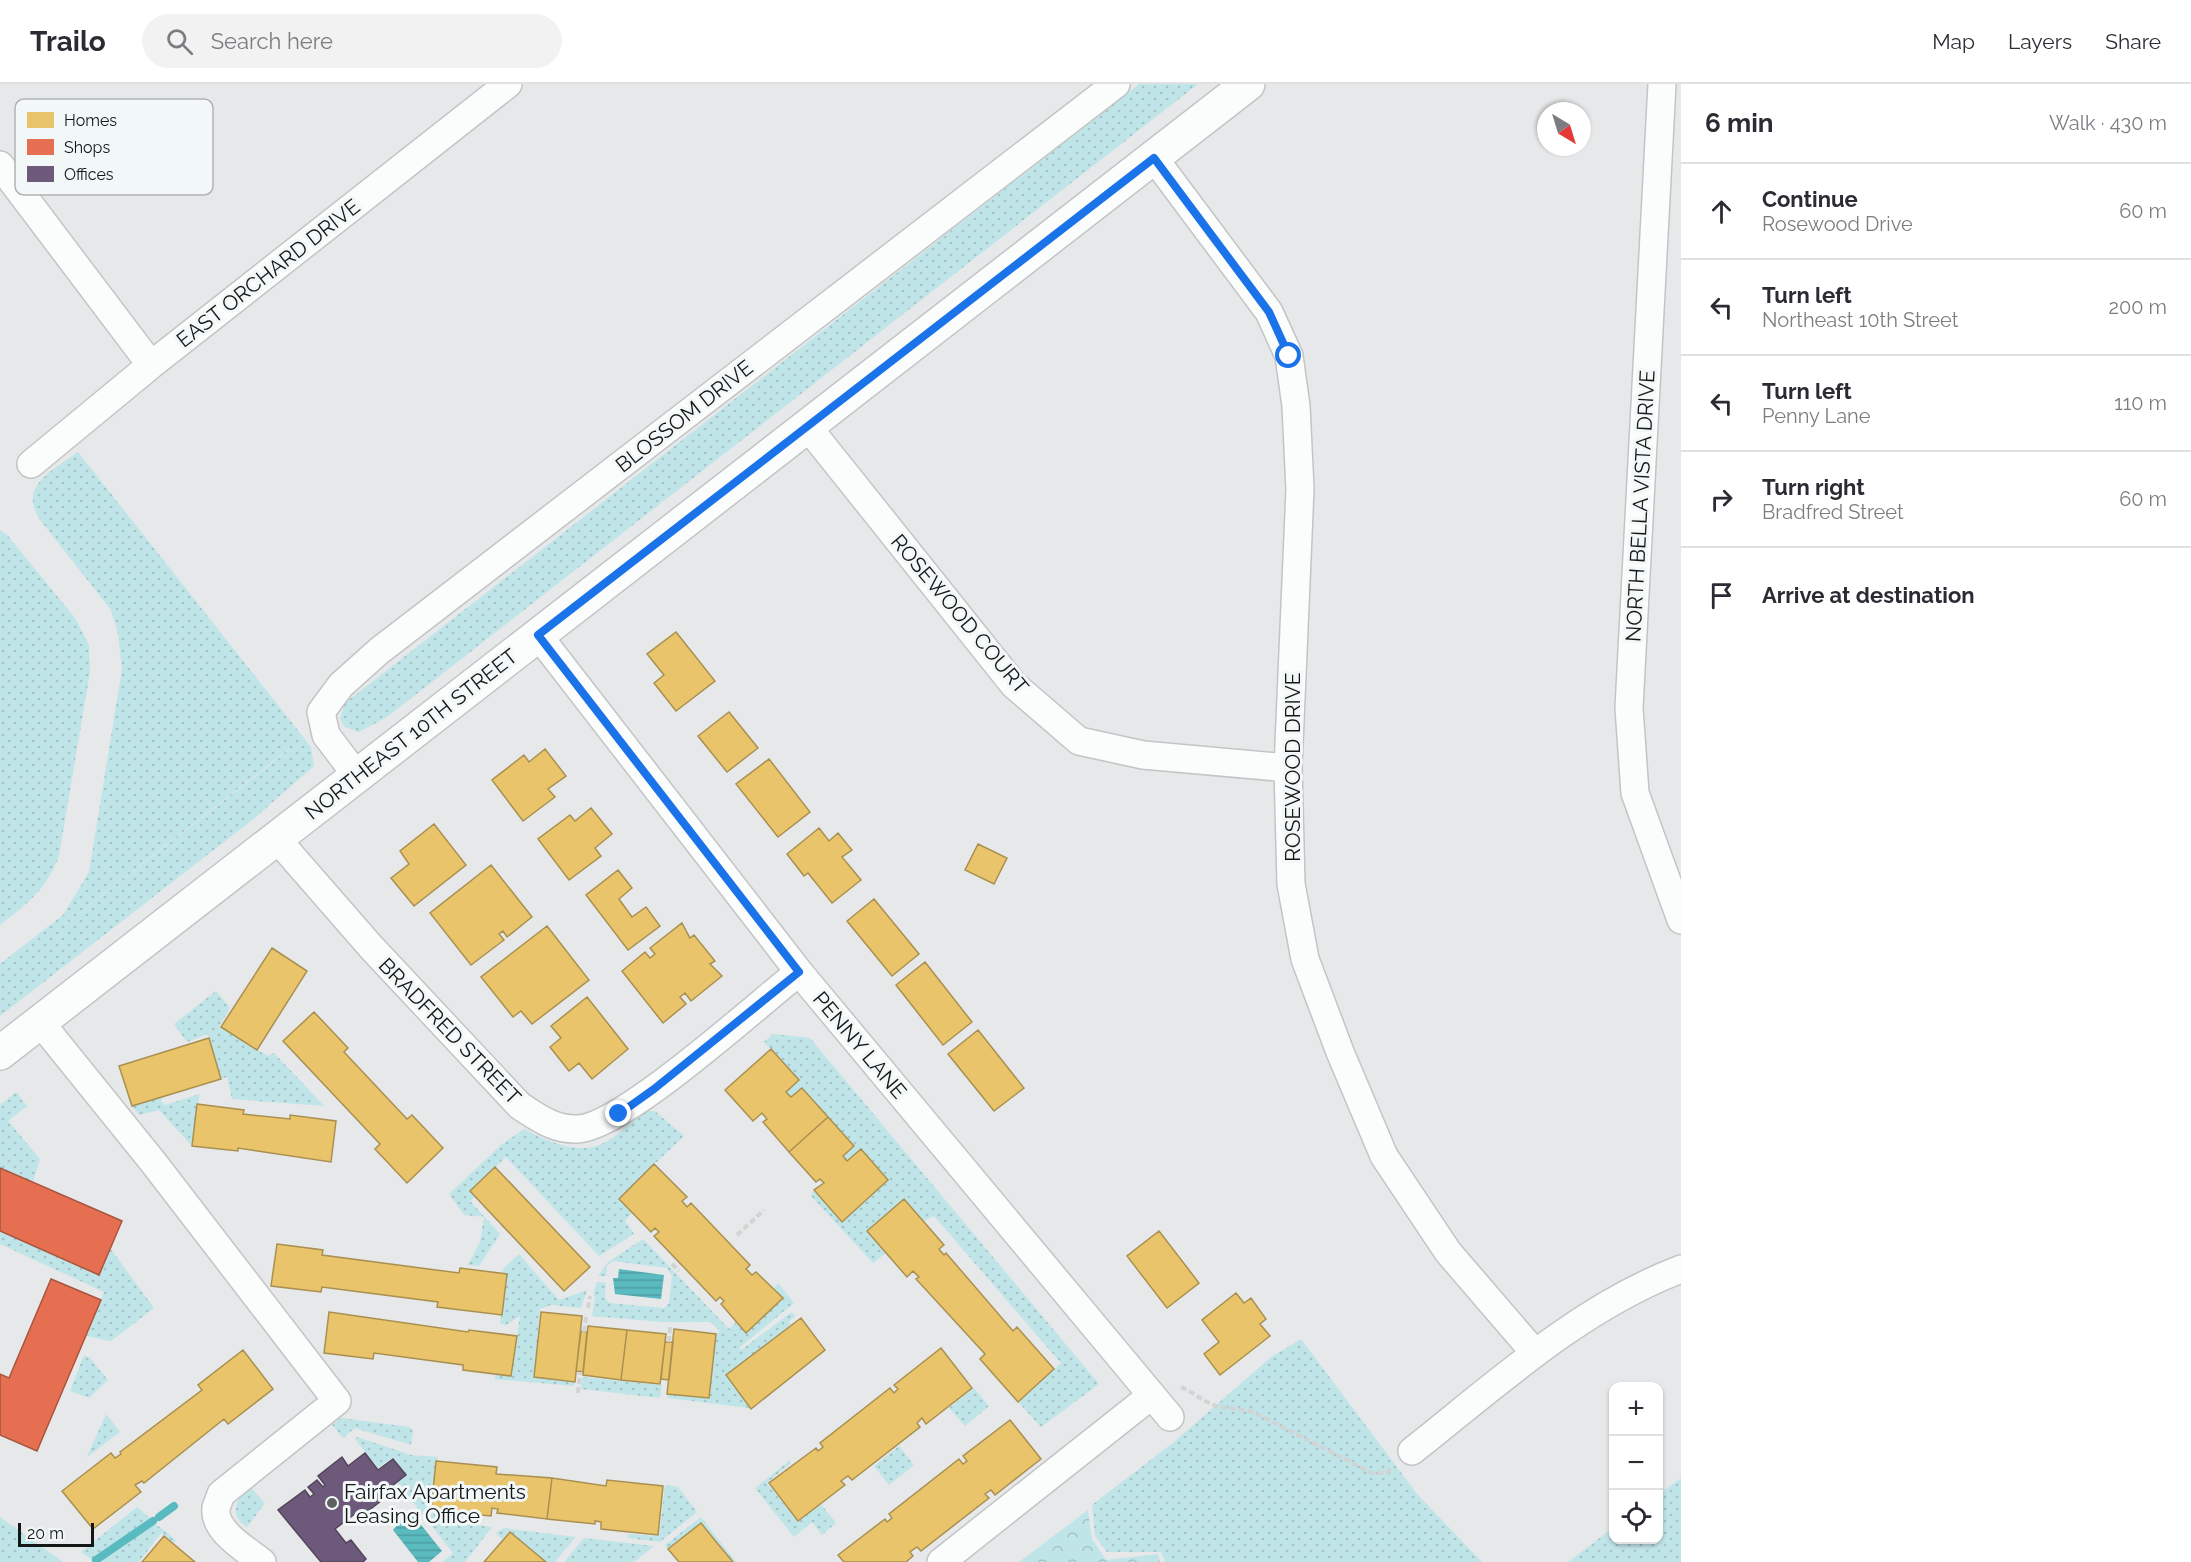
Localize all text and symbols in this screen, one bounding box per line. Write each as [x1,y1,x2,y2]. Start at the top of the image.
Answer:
search box [142,14,562,68]
text: Trailo [30,25,106,58]
icon: search [163,25,196,58]
text: Search here [211,28,333,54]
text: Map [1932,29,1975,54]
text: Layers [2008,29,2072,54]
text: Share [2105,29,2161,54]
legend [15,99,213,195]
north arrow [1537,102,1591,156]
text: 6 min [1705,108,1774,138]
text: Homes [64,111,117,130]
text: Walk · 430 m [2049,111,2167,135]
text: Shops [64,138,110,157]
text: Offices [64,165,114,184]
text: Continue [1762,186,1858,212]
street label: EAST ORCHARD DRIVE [171,194,365,352]
icon: ahead [1705,195,1738,228]
text: 60 m [2119,199,2167,223]
text: Rosewood Drive [1762,212,1913,236]
text: Turn left [1762,282,1852,308]
icon: left [1705,291,1738,324]
text: 200 m [2109,295,2167,319]
text: Northeast 10th Street [1762,308,1958,332]
route start [1275,342,1301,368]
street label: BLOSSOM DRIVE [610,355,758,477]
street label: NORTH BELLA VISTA DRIVE [1620,369,1660,643]
text: Turn left [1762,378,1852,404]
icon: left [1705,387,1738,420]
text: 110 m [2114,391,2167,415]
text: Penny Lane [1762,404,1870,428]
text: Turn right [1762,474,1865,500]
icon: right [1705,483,1738,516]
text: 60 m [2119,487,2167,511]
text: Bradfred Street [1762,500,1904,524]
street label: ROSEWOOD COURT [886,529,1034,699]
icon: arrive [1705,579,1738,612]
text: Arrive at destination [1762,582,1975,608]
street label: NORTHEAST 10TH STREET [300,643,522,825]
street label: ROSEWOOD DRIVE [1280,672,1305,862]
street label: BRADFRED STREET [374,953,526,1109]
street label: PENNY LANE [808,986,912,1104]
route end [605,1100,631,1126]
map controls [1609,1382,1663,1544]
button: + [1609,1382,1663,1436]
button: − [1609,1436,1663,1490]
place label: Fairfax Apartments Leasing Office [344,1479,526,1528]
button: locate [1609,1490,1663,1544]
marker: Fairfax Apartments Leasing Office [325,1496,339,1510]
scale bar [18,1520,94,1548]
text: 20 m [27,1524,64,1543]

